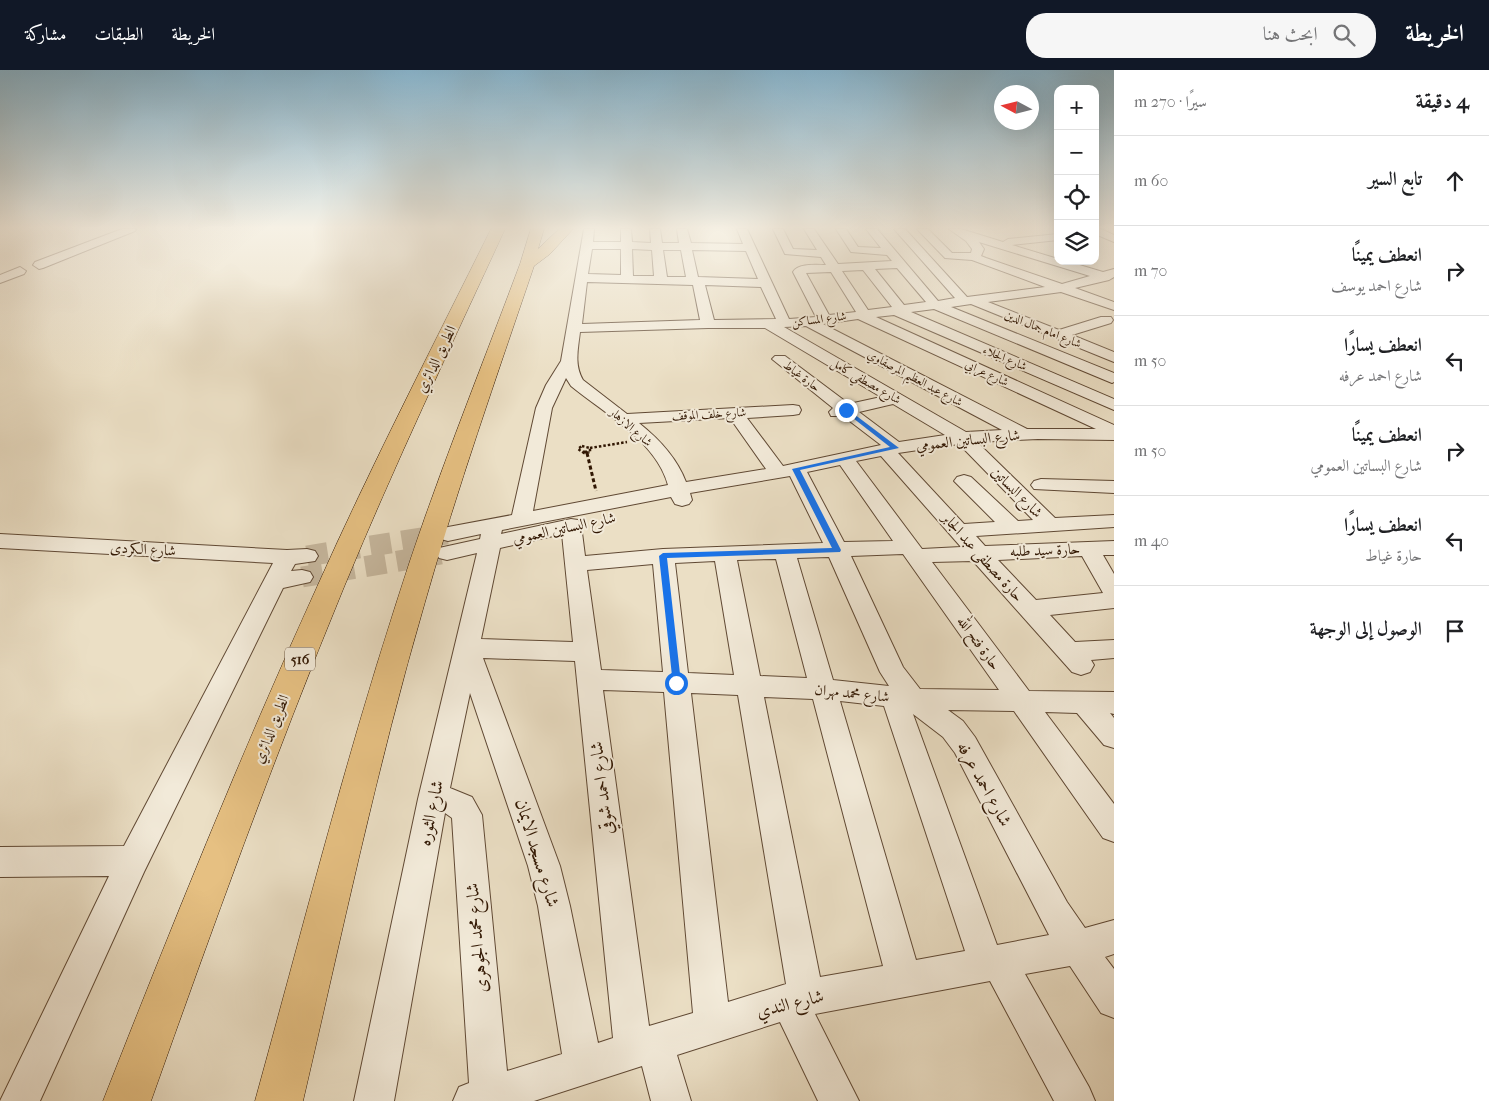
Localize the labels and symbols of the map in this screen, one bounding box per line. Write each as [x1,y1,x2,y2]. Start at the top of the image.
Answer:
north arrow [994,85,1039,130]
street label: شارع امام جمال الدين [1001,307,1084,355]
street label: شارع المساكن [791,309,848,333]
street label: الطريق الدائري [412,322,463,397]
street label: شارع الجلاء [979,342,1029,377]
street label: شارع عبد العظيم المرصفاوي [863,347,965,414]
street label: شارع مصطفي كامل [826,355,904,411]
street label: شارع عرابي [961,357,1011,393]
street label: حارة غياط [781,358,823,394]
route end [835,399,858,422]
street label: شارع الازهار [604,404,655,452]
street label: شارع خلف الموقف [672,405,747,427]
street label: شارع البساتين العمومي [915,426,1021,458]
street label: شارع البساتين [985,463,1046,524]
street label: حارة مصطفى عبد الجابر [936,507,1028,606]
street label: شارع البساتين العمومي [511,508,618,552]
street label: شارع الكردى [109,538,176,564]
street label: حارة سيد طلبه [1009,540,1081,560]
street label: حارة فتح الله [949,611,1007,676]
road number: 516 [285,648,315,670]
route start [665,672,688,695]
street label: شارع محمد مهران [813,680,890,710]
street label: الطريق الدائري [249,692,296,767]
street label: شارع احمد عرفه [949,738,1016,832]
street label: شارع احمد شوقي [586,740,622,836]
street label: شارع الثوره [414,778,452,849]
street label: شارع مسجد الايمان [507,796,563,911]
street label: شارع محمد الجوهرى [462,882,496,994]
street label: شارع الندي [754,985,827,1026]

